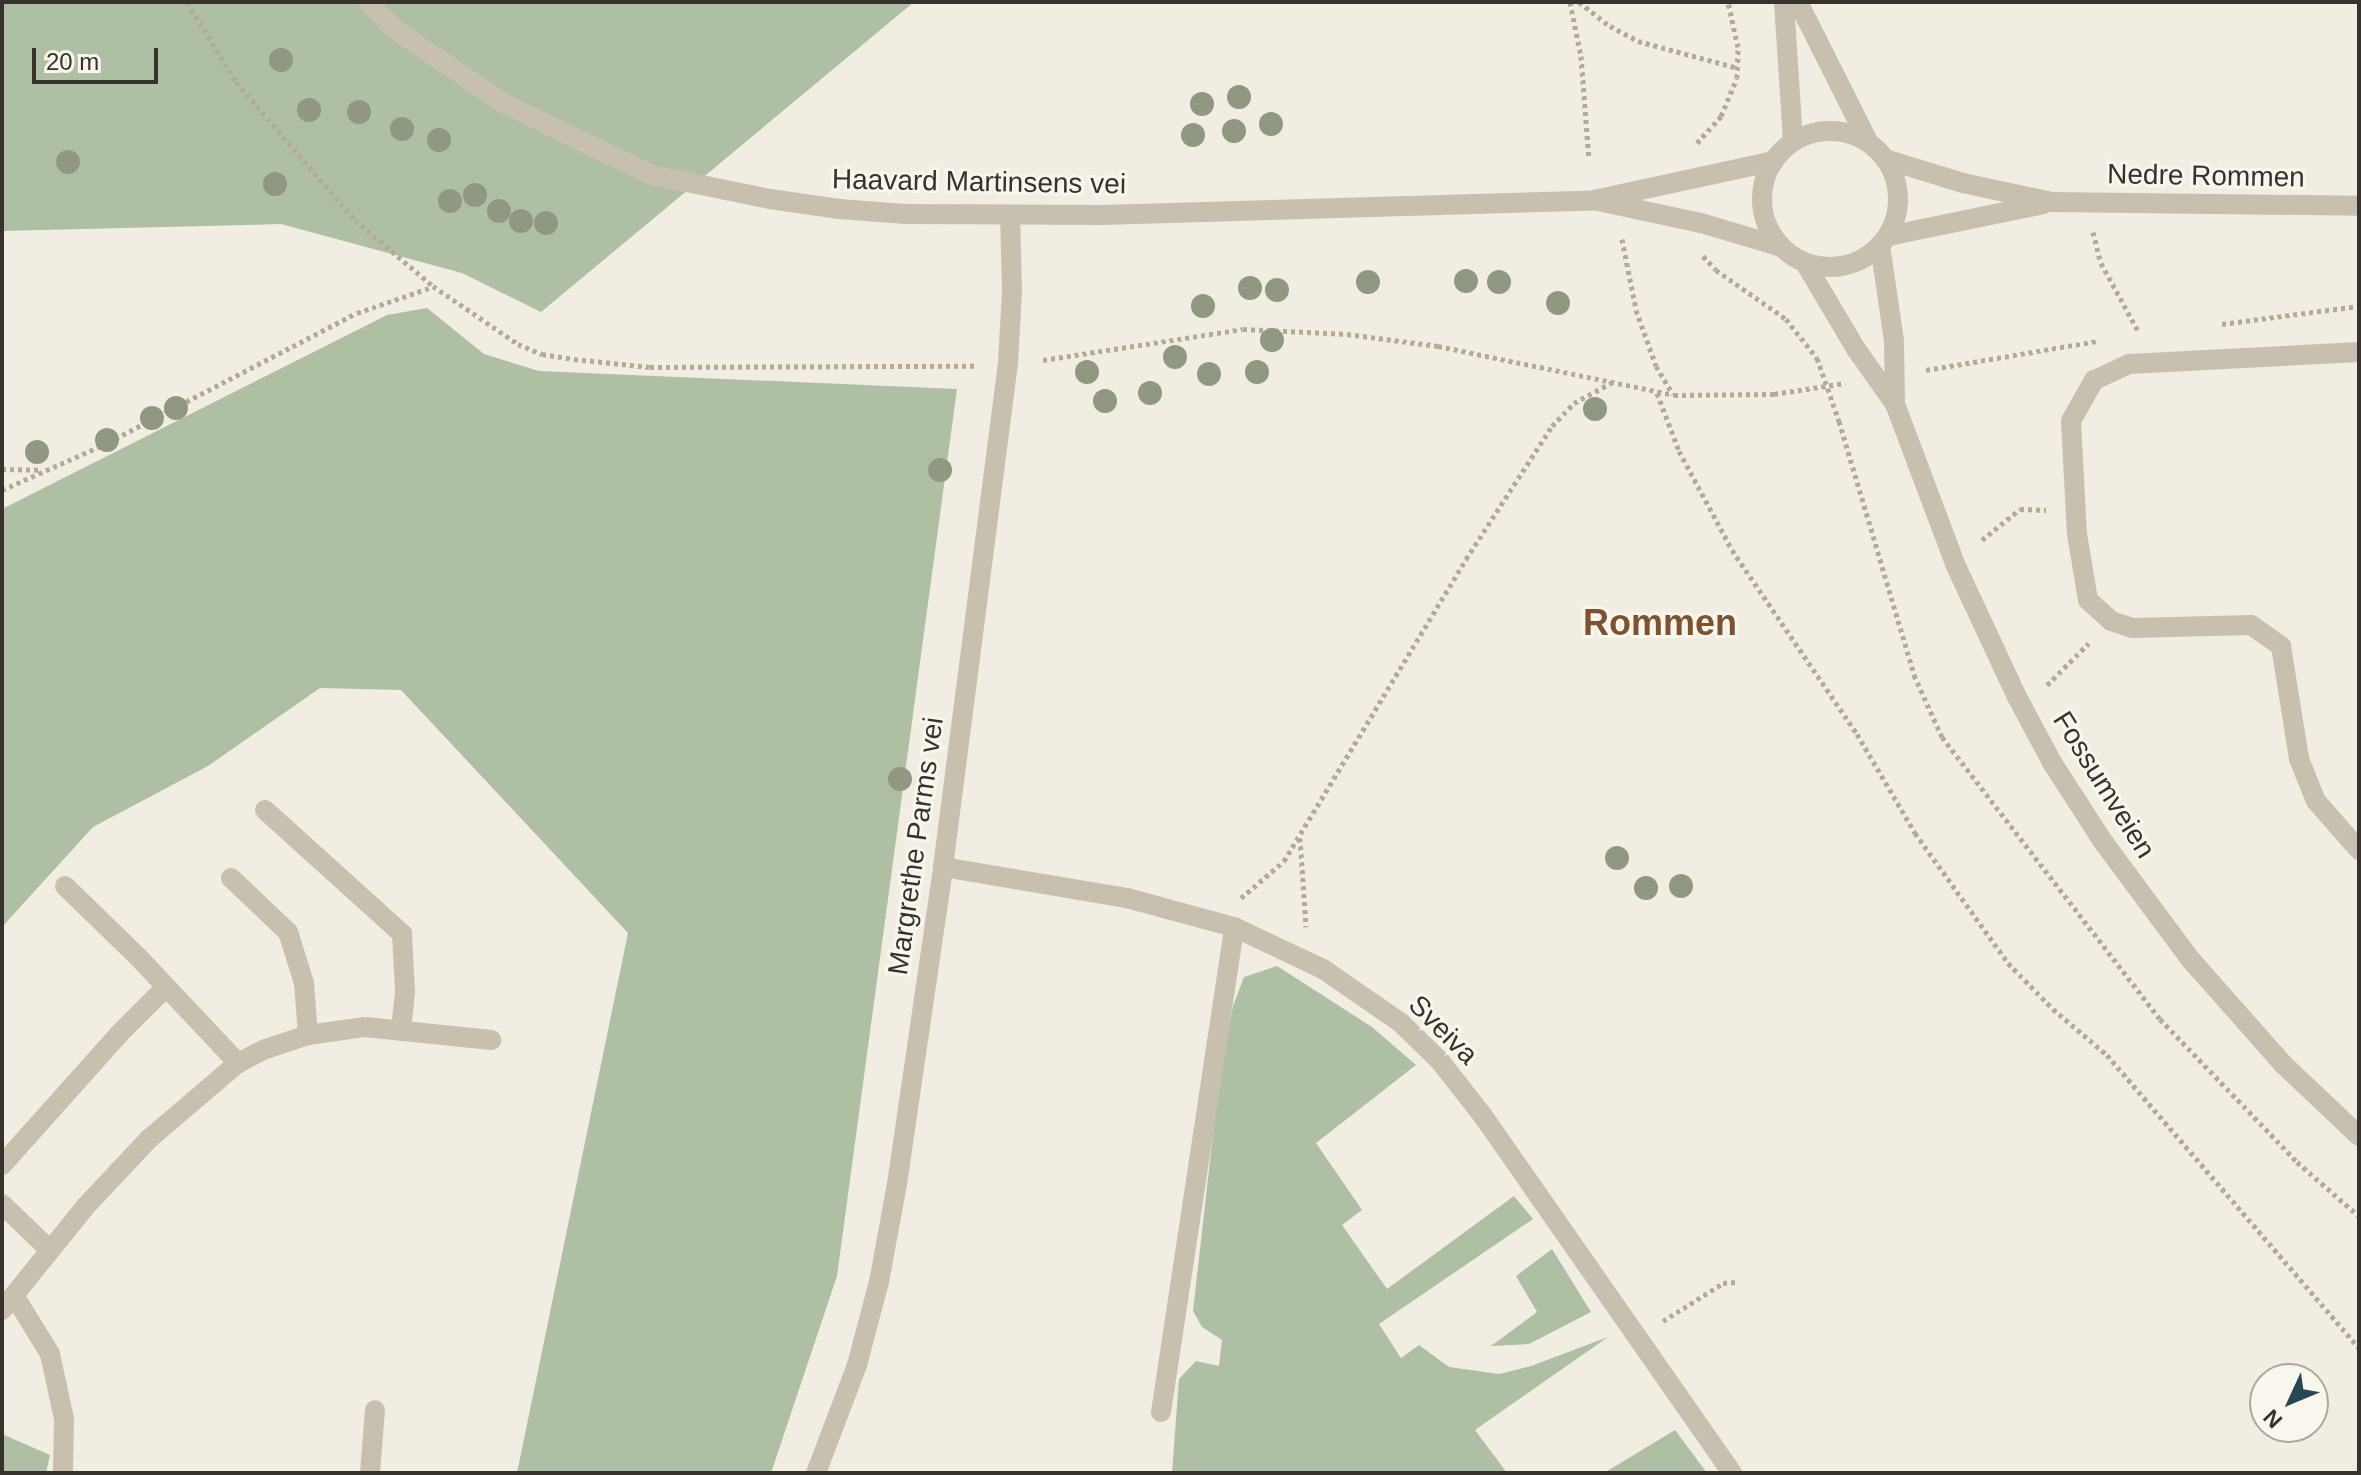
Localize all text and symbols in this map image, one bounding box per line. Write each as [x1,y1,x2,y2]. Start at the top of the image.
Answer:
scale bar [36,32,162,82]
text: 20 m [46,48,99,75]
street label: Nedre Rommen [2107,157,2305,195]
street label: Haavard Martinsens vei [832,163,1126,201]
district label: Rommen [1583,601,1737,645]
street label: Fossumveien [2046,705,2162,865]
street label: Margrethe Parms vei [881,715,951,977]
street label: Sveiva [1401,988,1485,1072]
north arrow [2249,1363,2329,1443]
text: N [2258,1404,2287,1433]

